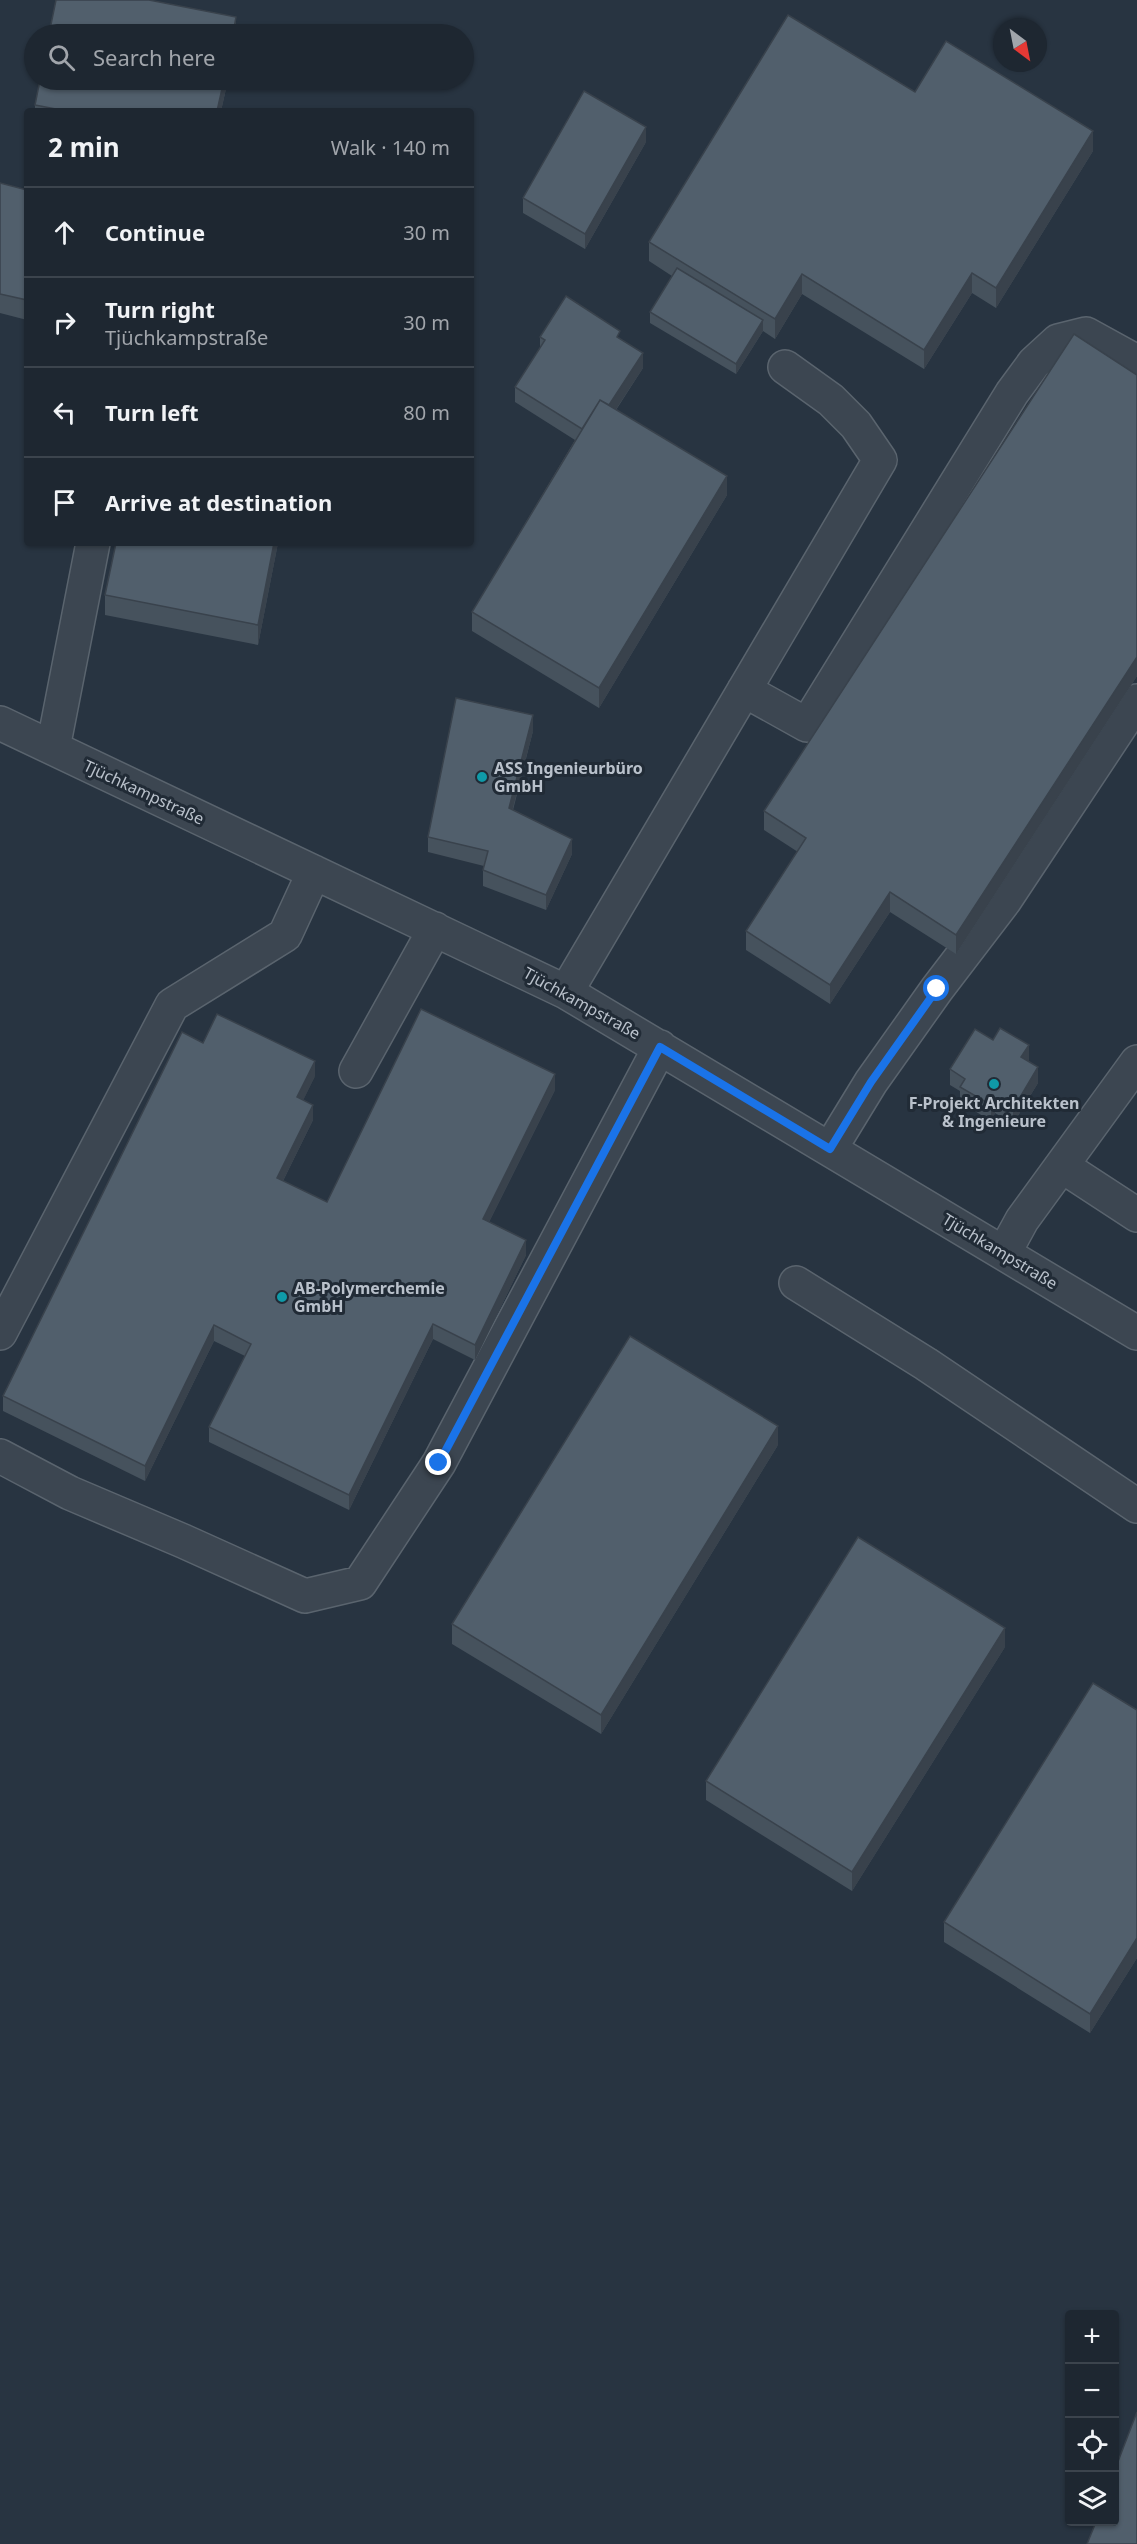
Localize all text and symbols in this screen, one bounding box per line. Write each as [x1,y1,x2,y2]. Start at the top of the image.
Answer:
north arrow [993,18,1047,72]
search box [24,24,474,90]
icon: search [45,41,78,74]
text: Search here [93,42,215,72]
text: 2 min [48,129,120,165]
text: Walk · 140 m [331,134,450,161]
icon: ahead [48,216,81,249]
text: Continue [105,217,205,247]
text: 30 m [403,219,450,246]
text: Turn right [105,294,215,324]
icon: right [48,306,81,339]
text: 30 m [403,309,450,336]
text: Tjüchkampstraße [105,324,268,351]
icon: left [48,396,81,429]
text: Turn left [105,397,199,427]
text: 80 m [403,399,450,426]
icon: arrive [48,486,81,519]
text: Arrive at destination [105,487,332,517]
street label: Tjüchkampstraße [80,754,208,830]
place label: ASS Ingenieurbüro GmbH [494,757,643,797]
marker: ASS Ingenieurbüro GmbH [475,770,489,784]
street label: Tjüchkampstraße [520,962,644,1044]
route start [923,975,949,1001]
marker: F-Projekt Architekten & Ingenieure [987,1077,1001,1091]
place label: F-Projekt Architekten & Ingenieure [909,1092,1079,1132]
street label: Tjüchkampstraße [938,1208,1062,1294]
place label: AB-Polymerchemie GmbH [294,1277,445,1317]
marker: AB-Polymerchemie GmbH [275,1290,289,1304]
route end [425,1449,451,1475]
map controls [1065,2310,1119,2526]
button: + [1065,2310,1119,2364]
button: − [1065,2364,1119,2418]
button: locate [1065,2418,1119,2472]
button: layers [1065,2472,1119,2526]

